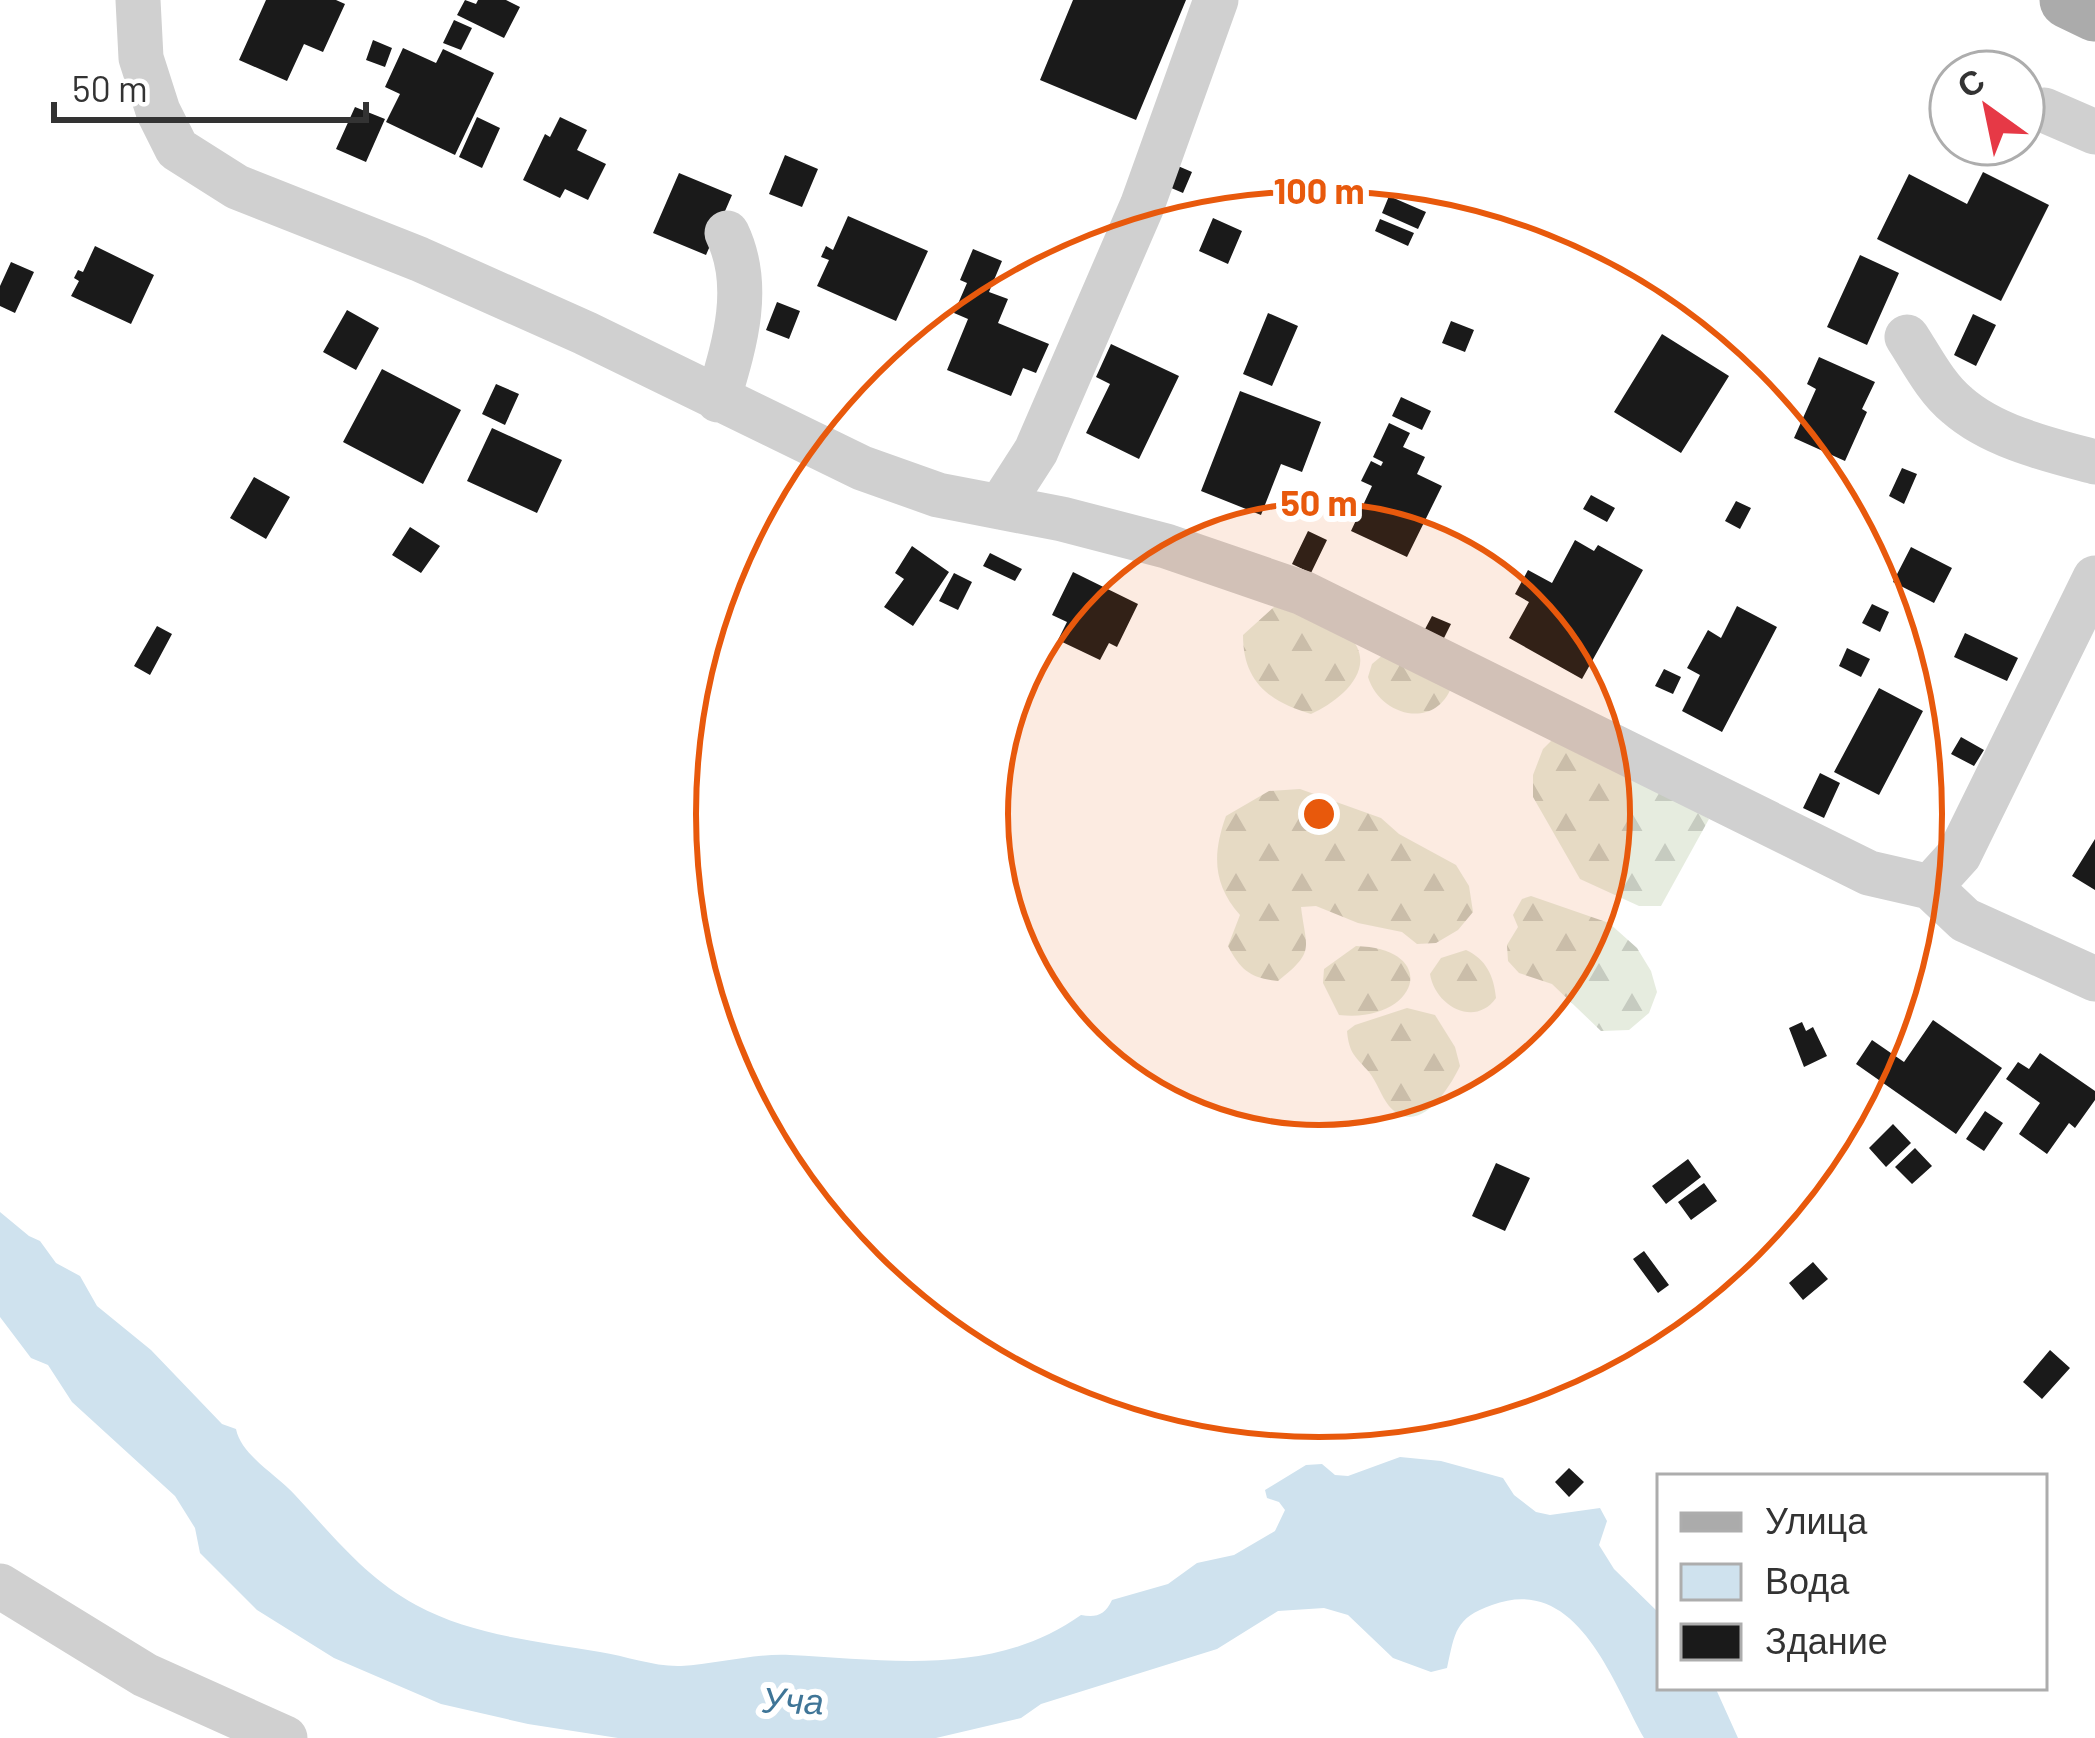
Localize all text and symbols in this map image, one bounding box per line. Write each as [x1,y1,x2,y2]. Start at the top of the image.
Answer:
scale bar [54,48,366,122]
north arrow [1927,48,2047,168]
text: С [1949,59,1991,105]
text: 50 m [72,66,148,109]
text: 100 m [1273,168,1365,211]
text: 50 m [1280,480,1358,523]
centre of rings [1298,793,1340,835]
legend [1657,1474,2047,1690]
text: Улица [1765,1498,1868,1542]
text: Вода [1765,1558,1850,1602]
text: Здание [1765,1618,1888,1662]
water label: Уча [760,1676,825,1722]

